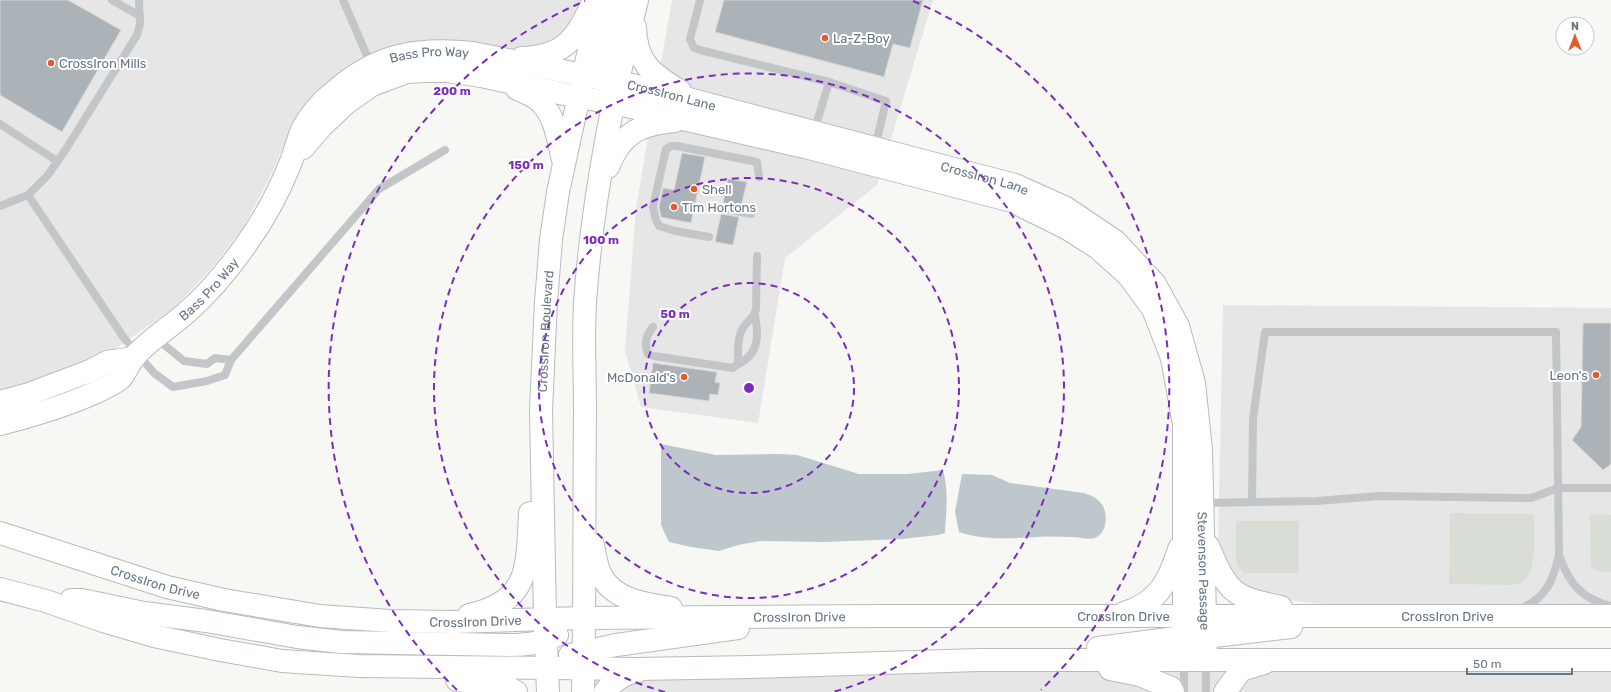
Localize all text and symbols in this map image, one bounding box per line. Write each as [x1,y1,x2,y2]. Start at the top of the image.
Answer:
north arrow [1555,16,1595,56]
text: N [1571,20,1579,33]
place label: La-Z-Boy [833,31,890,46]
marker: La-Z-Boy [820,33,830,43]
street label: Bass Pro Way [388,44,470,66]
place label: CrossIron Mills [59,56,147,71]
marker: CrossIron Mills [46,58,56,68]
street label: CrossIron Lane [626,77,717,114]
text: 200 m [433,84,471,98]
text: 150 m [508,158,544,172]
street label: CrossIron Lane [939,159,1031,198]
place label: Shell [702,182,732,197]
marker: Shell [689,184,699,194]
place label: Tim Hortons [682,200,756,215]
marker: Tim Hortons [669,202,679,212]
text: 100 m [583,233,619,247]
street label: Bass Pro Way [176,255,242,324]
street label: CrossIron Boulevard [535,270,557,393]
text: 50 m [660,307,690,321]
place label: Leon's [1549,368,1588,383]
place label: McDonald's [607,370,676,385]
marker: Leon's [1591,370,1601,380]
marker: McDonald's [679,372,689,382]
centre of rings [742,381,756,395]
street label: Stevenson Passage [1194,511,1212,630]
street label: CrossIron Drive [109,562,201,602]
street label: CrossIron Drive [753,609,846,625]
street label: CrossIron Drive [1077,609,1170,624]
street label: CrossIron Drive [1401,609,1494,624]
street label: CrossIron Drive [429,613,522,630]
scale bar [1467,650,1572,676]
text: 50 m [1473,657,1501,671]

